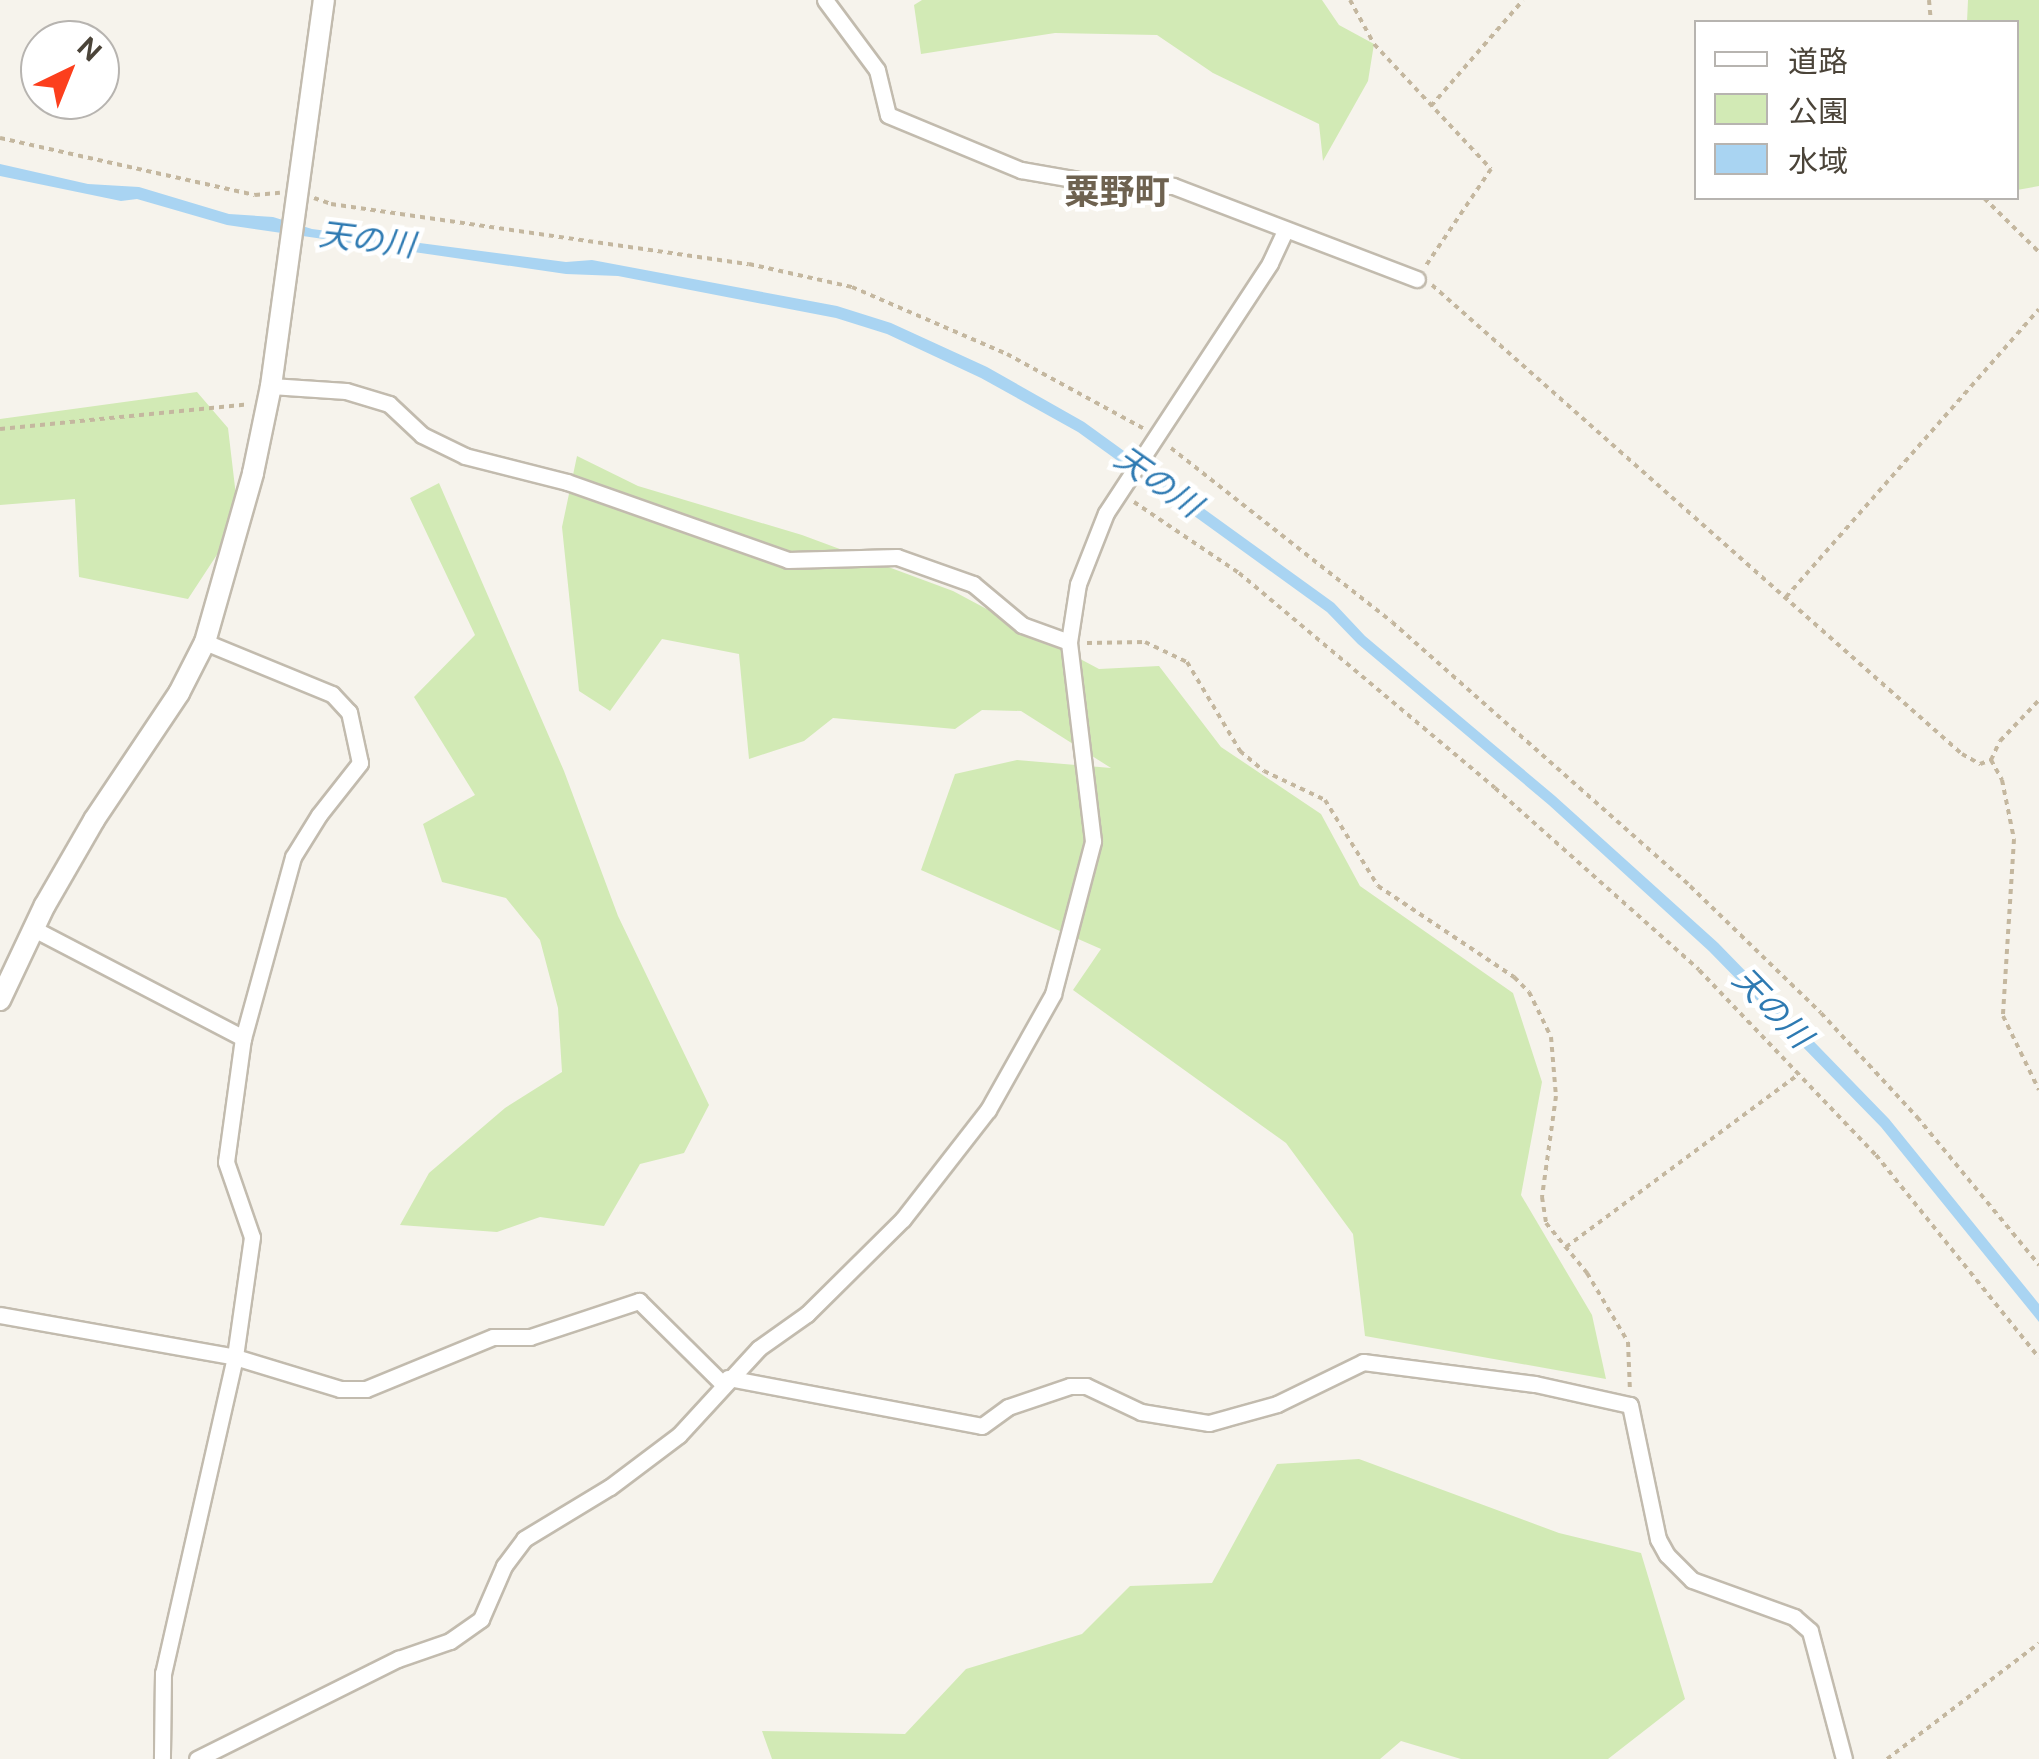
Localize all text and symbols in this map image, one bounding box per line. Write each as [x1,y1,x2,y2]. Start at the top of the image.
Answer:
north arrow [20,20,120,120]
legend [1694,20,2019,200]
text: N [69,29,110,70]
text: 道路 [1788,42,1848,81]
text: 公園 [1788,92,1848,131]
text: 水域 [1788,142,1848,181]
district label: 粟野町 [1065,171,1169,213]
water label: 天の川 [317,215,417,265]
water label: 天の川 [1108,439,1208,525]
water label: 天の川 [1725,960,1819,1056]

